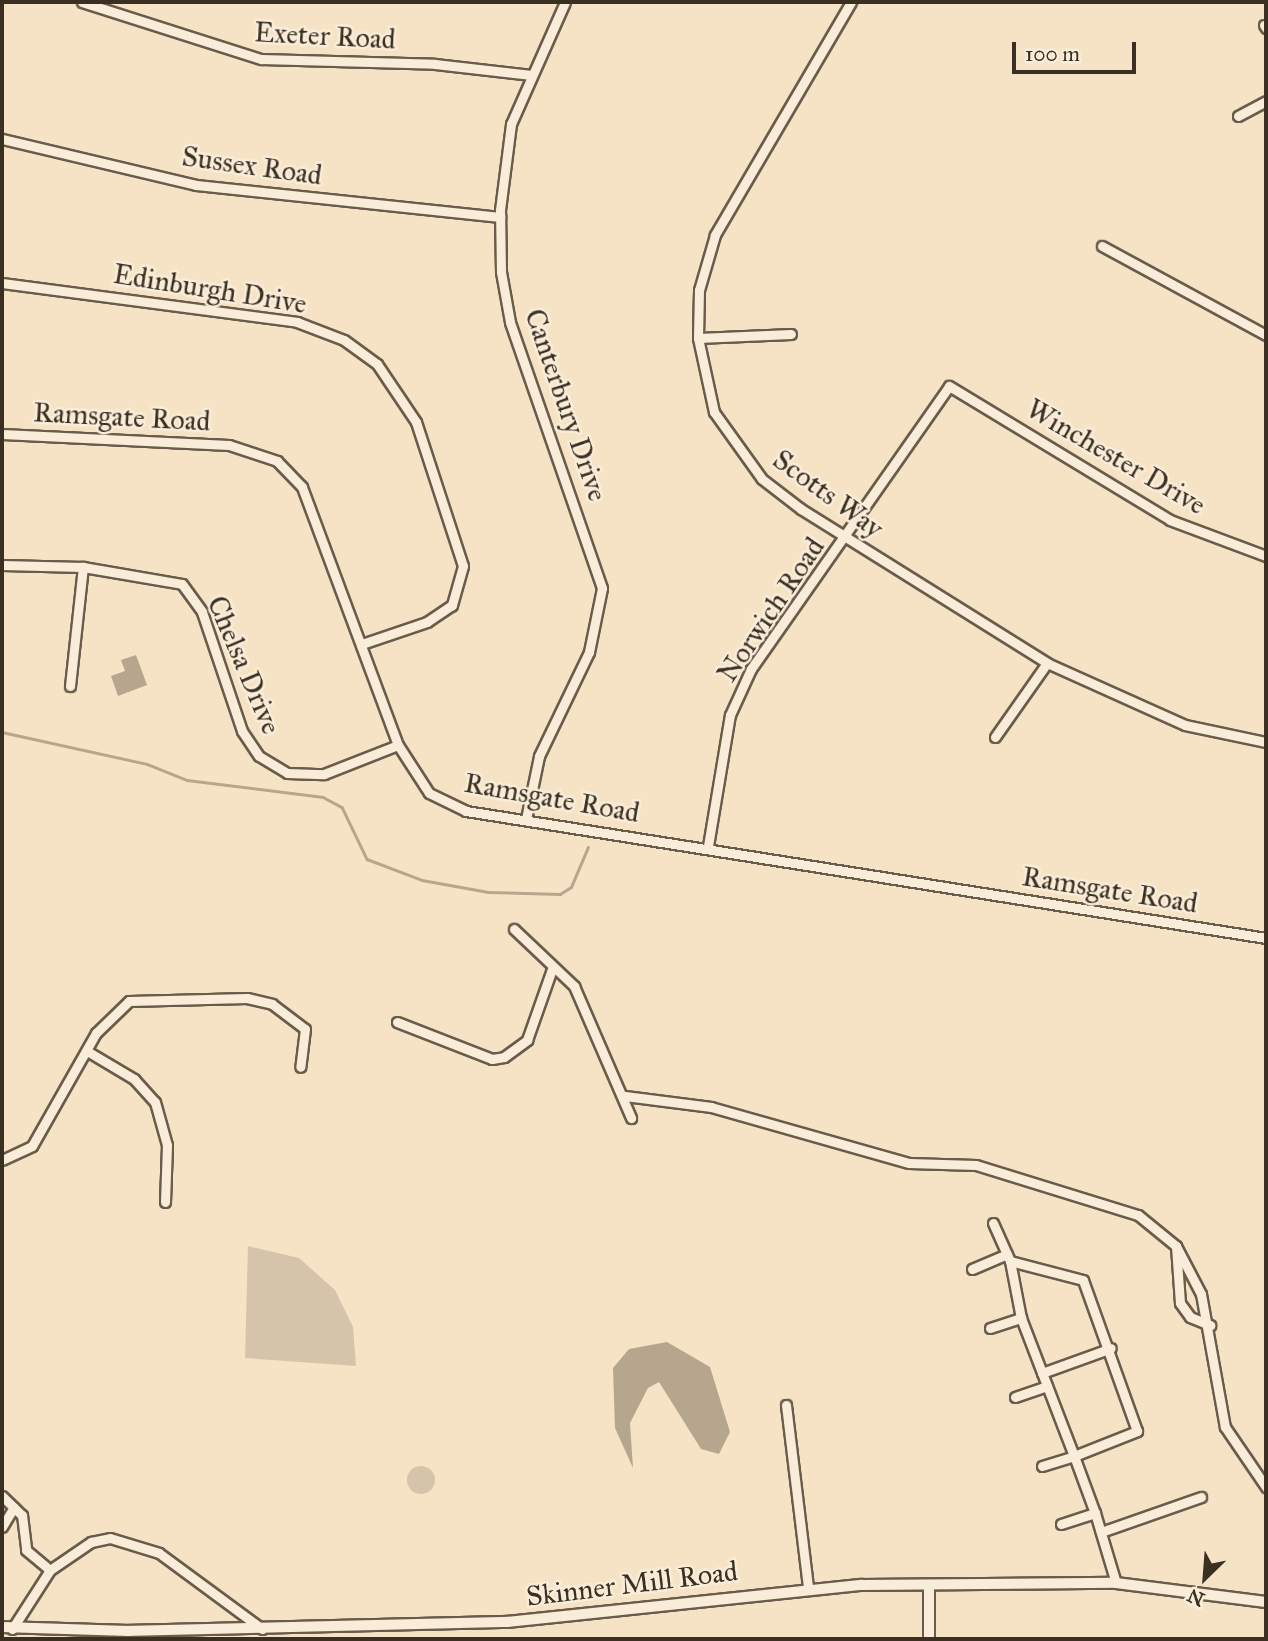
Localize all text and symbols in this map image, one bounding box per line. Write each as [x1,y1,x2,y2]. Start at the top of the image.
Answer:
street label: Exeter Road [253,16,397,56]
scale bar [1016,28,1140,72]
text: 100 m [1025,41,1080,67]
street label: Sussex Road [180,140,324,192]
street label: Edinburgh Drive [111,257,309,321]
street label: Canterbury Drive [517,305,615,505]
street label: Winchester Drive [1020,392,1212,522]
street label: Ramsgate Road [33,396,211,438]
street label: Scotts Way [766,443,890,545]
street label: Norwich Road [710,531,832,689]
street label: Chelsa Drive [200,591,288,739]
street label: Ramsgate Road [462,766,642,830]
street label: Ramsgate Road [1020,860,1200,920]
north arrow [1170,1543,1240,1613]
street label: Skinner Mill Road [524,1554,740,1614]
text: N [1184,1584,1208,1611]

